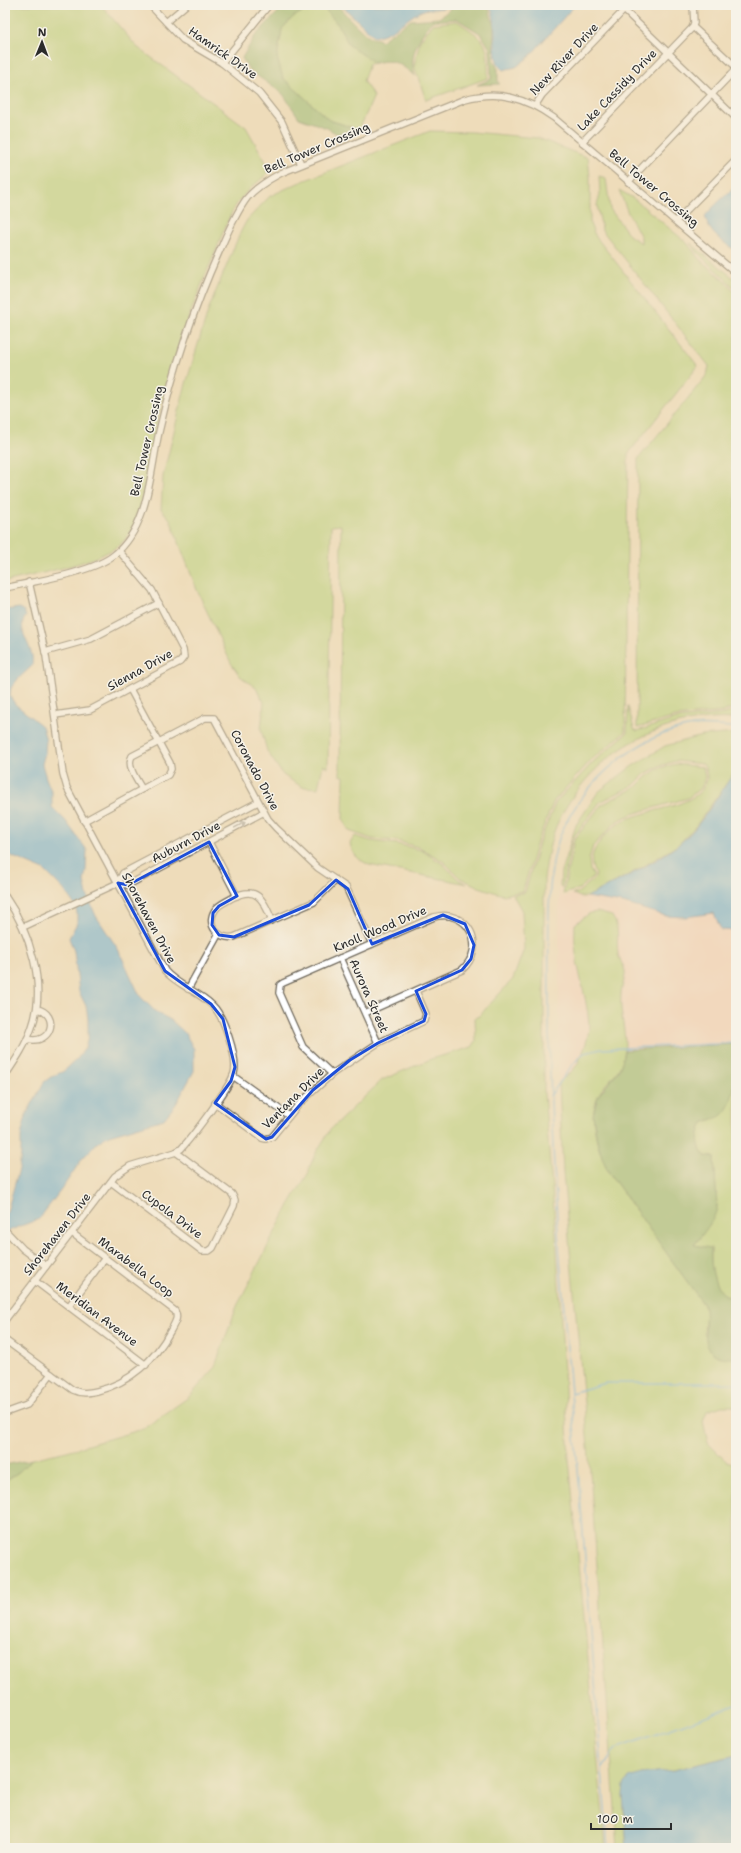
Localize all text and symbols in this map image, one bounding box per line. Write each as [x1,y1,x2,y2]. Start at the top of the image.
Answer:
street label: New River Drive [526,19,602,99]
north arrow [22,22,62,62]
street label: Hamrick Drive [185,23,261,83]
text: N [38,25,47,40]
street label: Lake Cassidy Drive [574,45,661,135]
street label: Bell Tower Crossing [262,119,372,177]
street label: Bell Tower Crossing [606,146,702,230]
street label: Bell Tower Crossing [126,384,168,498]
street label: Sienna Drive [105,645,176,694]
street label: Coronado Drive [227,727,283,813]
street label: Auburn Drive [149,817,223,867]
one-way arrow [233,821,245,829]
street label: Shorehaven Drive [118,870,180,966]
street label: Knoll Wood Drive [331,902,429,956]
street label: Aurora Street [346,956,392,1036]
street label: Ventana Drive [258,1063,328,1133]
street label: Cupola Drive [138,1186,206,1242]
street label: Shorehaven Drive [20,1189,94,1279]
street label: Marabella Loop [95,1233,177,1301]
street label: Meridian Avenue [53,1278,141,1350]
scale bar [591,1805,671,1831]
text: 100 m [597,1811,633,1827]

